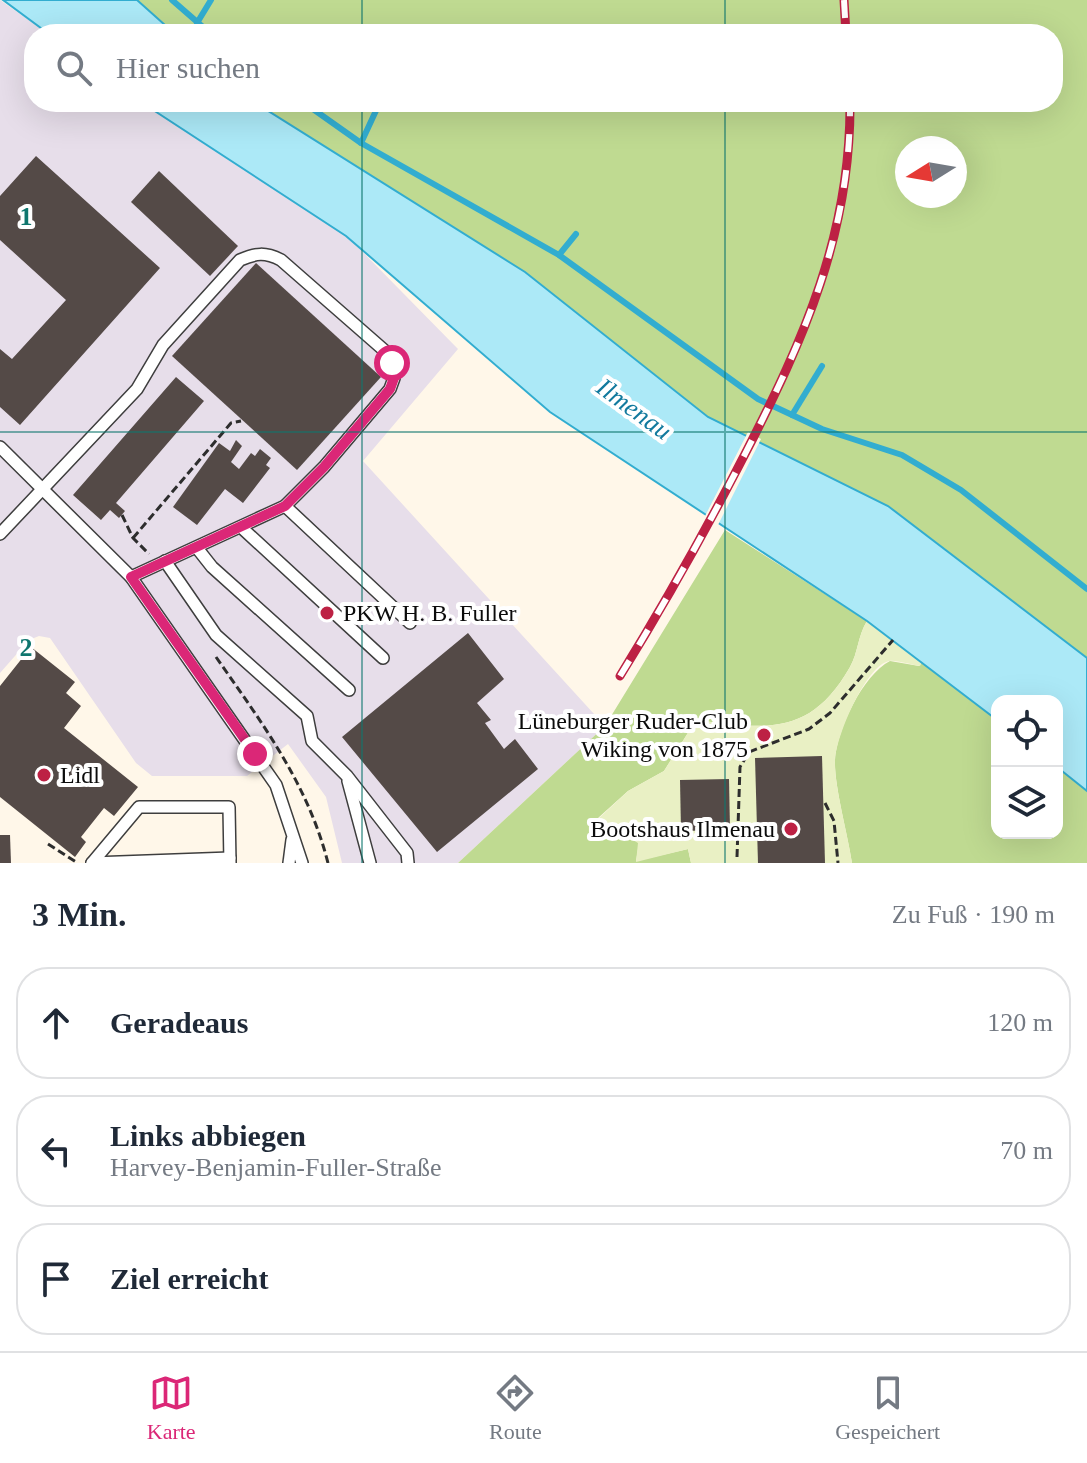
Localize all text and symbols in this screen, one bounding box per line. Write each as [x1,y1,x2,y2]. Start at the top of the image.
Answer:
search box [24,24,1063,112]
icon: search [52,46,96,90]
text: Hier suchen [116,51,260,84]
north arrow [895,136,967,208]
text: 1 [20,202,33,231]
route start [374,345,410,381]
water label: Ilmenau [590,372,677,446]
place label: PKW H. B. Fuller [343,600,517,626]
marker: PKW H. B. Fuller [318,604,336,622]
text: 2 [20,633,33,662]
map controls [991,695,1063,839]
button: locate [991,695,1063,767]
place label: Lüneburger Ruder-Club Wiking von 1875 [518,708,748,762]
marker: Lüneburger Ruder-Club Wiking von 1875 [755,726,773,744]
route end [237,736,273,772]
place label: Lidl [60,762,100,788]
marker: Lidl [35,766,53,784]
button: layers [991,767,1063,839]
place label: Bootshaus Ilmenau [590,816,775,842]
marker: Bootshaus Ilmenau [782,820,800,838]
text: 3 Min. [32,896,126,933]
text: Zu Fuß · 190 m [892,900,1055,929]
icon: ahead [34,1001,78,1045]
text: Geradeaus [110,1006,248,1039]
text: 120 m [987,1008,1053,1037]
text: Links abbiegen [110,1119,306,1152]
icon: left [34,1129,78,1173]
text: 70 m [1000,1136,1053,1165]
text: Harvey-Benjamin-Fuller-Straße [110,1153,442,1182]
icon: arrive [34,1257,78,1301]
text: Ziel erreicht [110,1262,269,1295]
tab: Karte [147,1371,196,1445]
tab: Route [489,1371,542,1445]
tab: Gespeichert [835,1371,940,1445]

